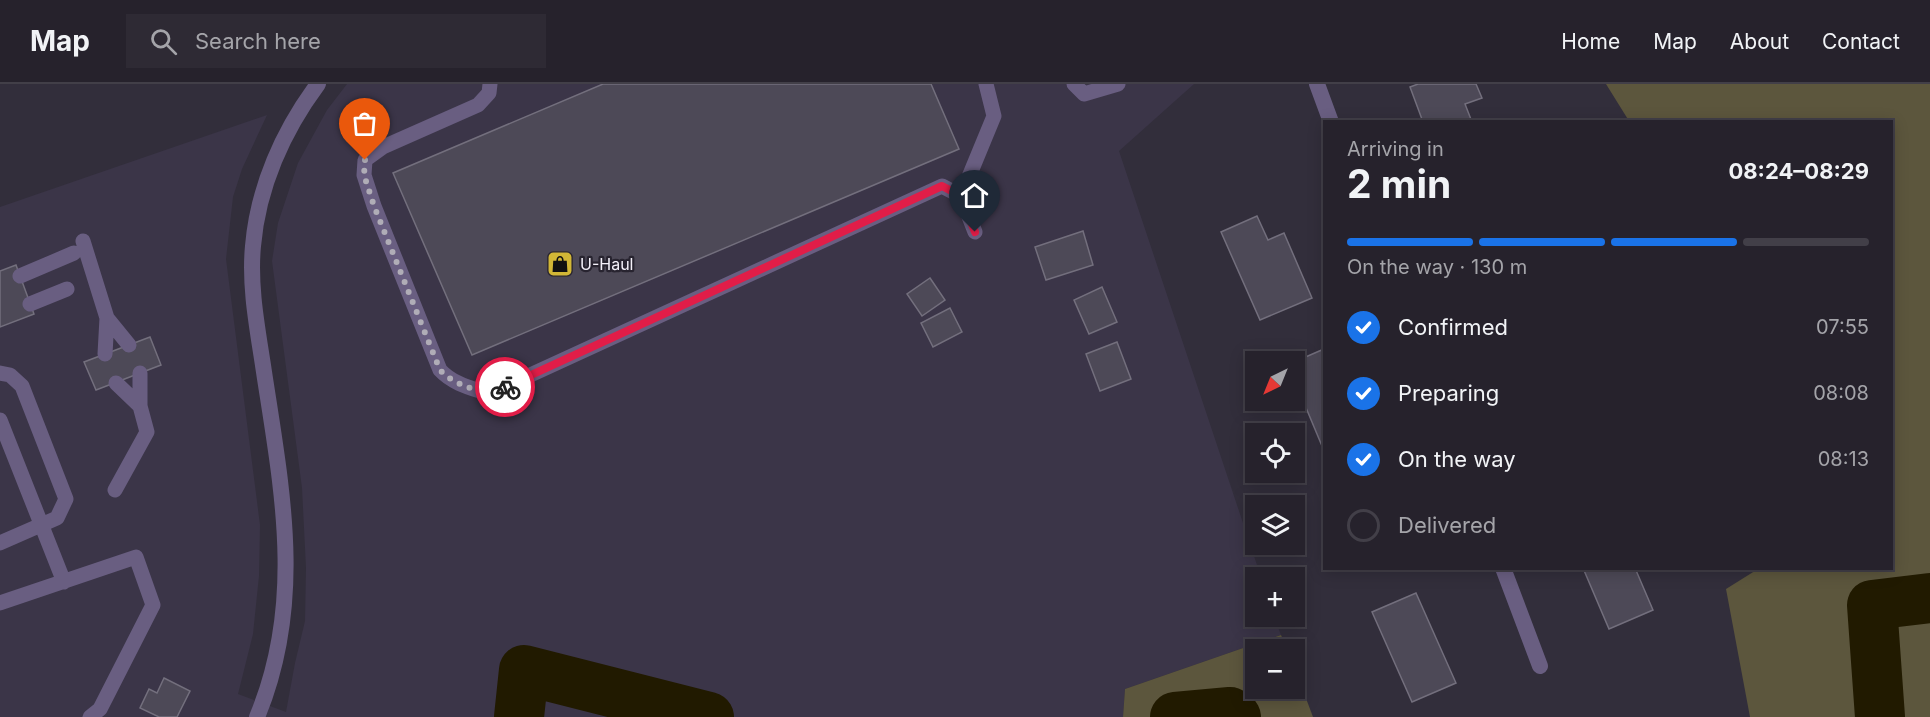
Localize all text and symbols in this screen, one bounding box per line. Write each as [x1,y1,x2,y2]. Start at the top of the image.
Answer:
search box [126,14,546,68]
text: Map [30,24,90,58]
icon: search [147,25,180,58]
text: Search here [195,28,321,54]
text: Home [1561,29,1620,54]
text: Map [1653,29,1697,54]
text: About [1730,29,1789,54]
text: Contact [1822,29,1900,54]
pin [339,98,390,160]
icon: bag [348,107,381,140]
text: Arriving in [1347,137,1444,161]
text: 08:24–08:29 [1728,158,1869,184]
text: 2 min [1347,160,1451,207]
pin [949,170,1000,232]
icon: home [958,179,991,212]
shop icon: U-Haul [545,249,575,279]
place label: U-Haul [580,254,633,274]
text: On the way · 130 m [1347,255,1527,279]
icon: check [1347,311,1380,344]
text: Confirmed [1398,314,1508,340]
text: 07:55 [1816,315,1869,339]
north arrow [1245,351,1305,411]
map controls [1245,351,1305,699]
courier [475,357,535,417]
icon: bike [489,371,522,404]
icon: check [1347,377,1380,410]
text: Preparing [1398,380,1499,406]
text: 08:08 [1813,381,1869,405]
button: locate [1245,423,1305,483]
icon: check [1347,443,1380,476]
text: On the way [1398,446,1516,472]
text: 08:13 [1818,447,1869,471]
button: layers [1245,495,1305,555]
text: Delivered [1398,512,1496,538]
button: + [1245,567,1305,627]
button: − [1245,639,1305,699]

